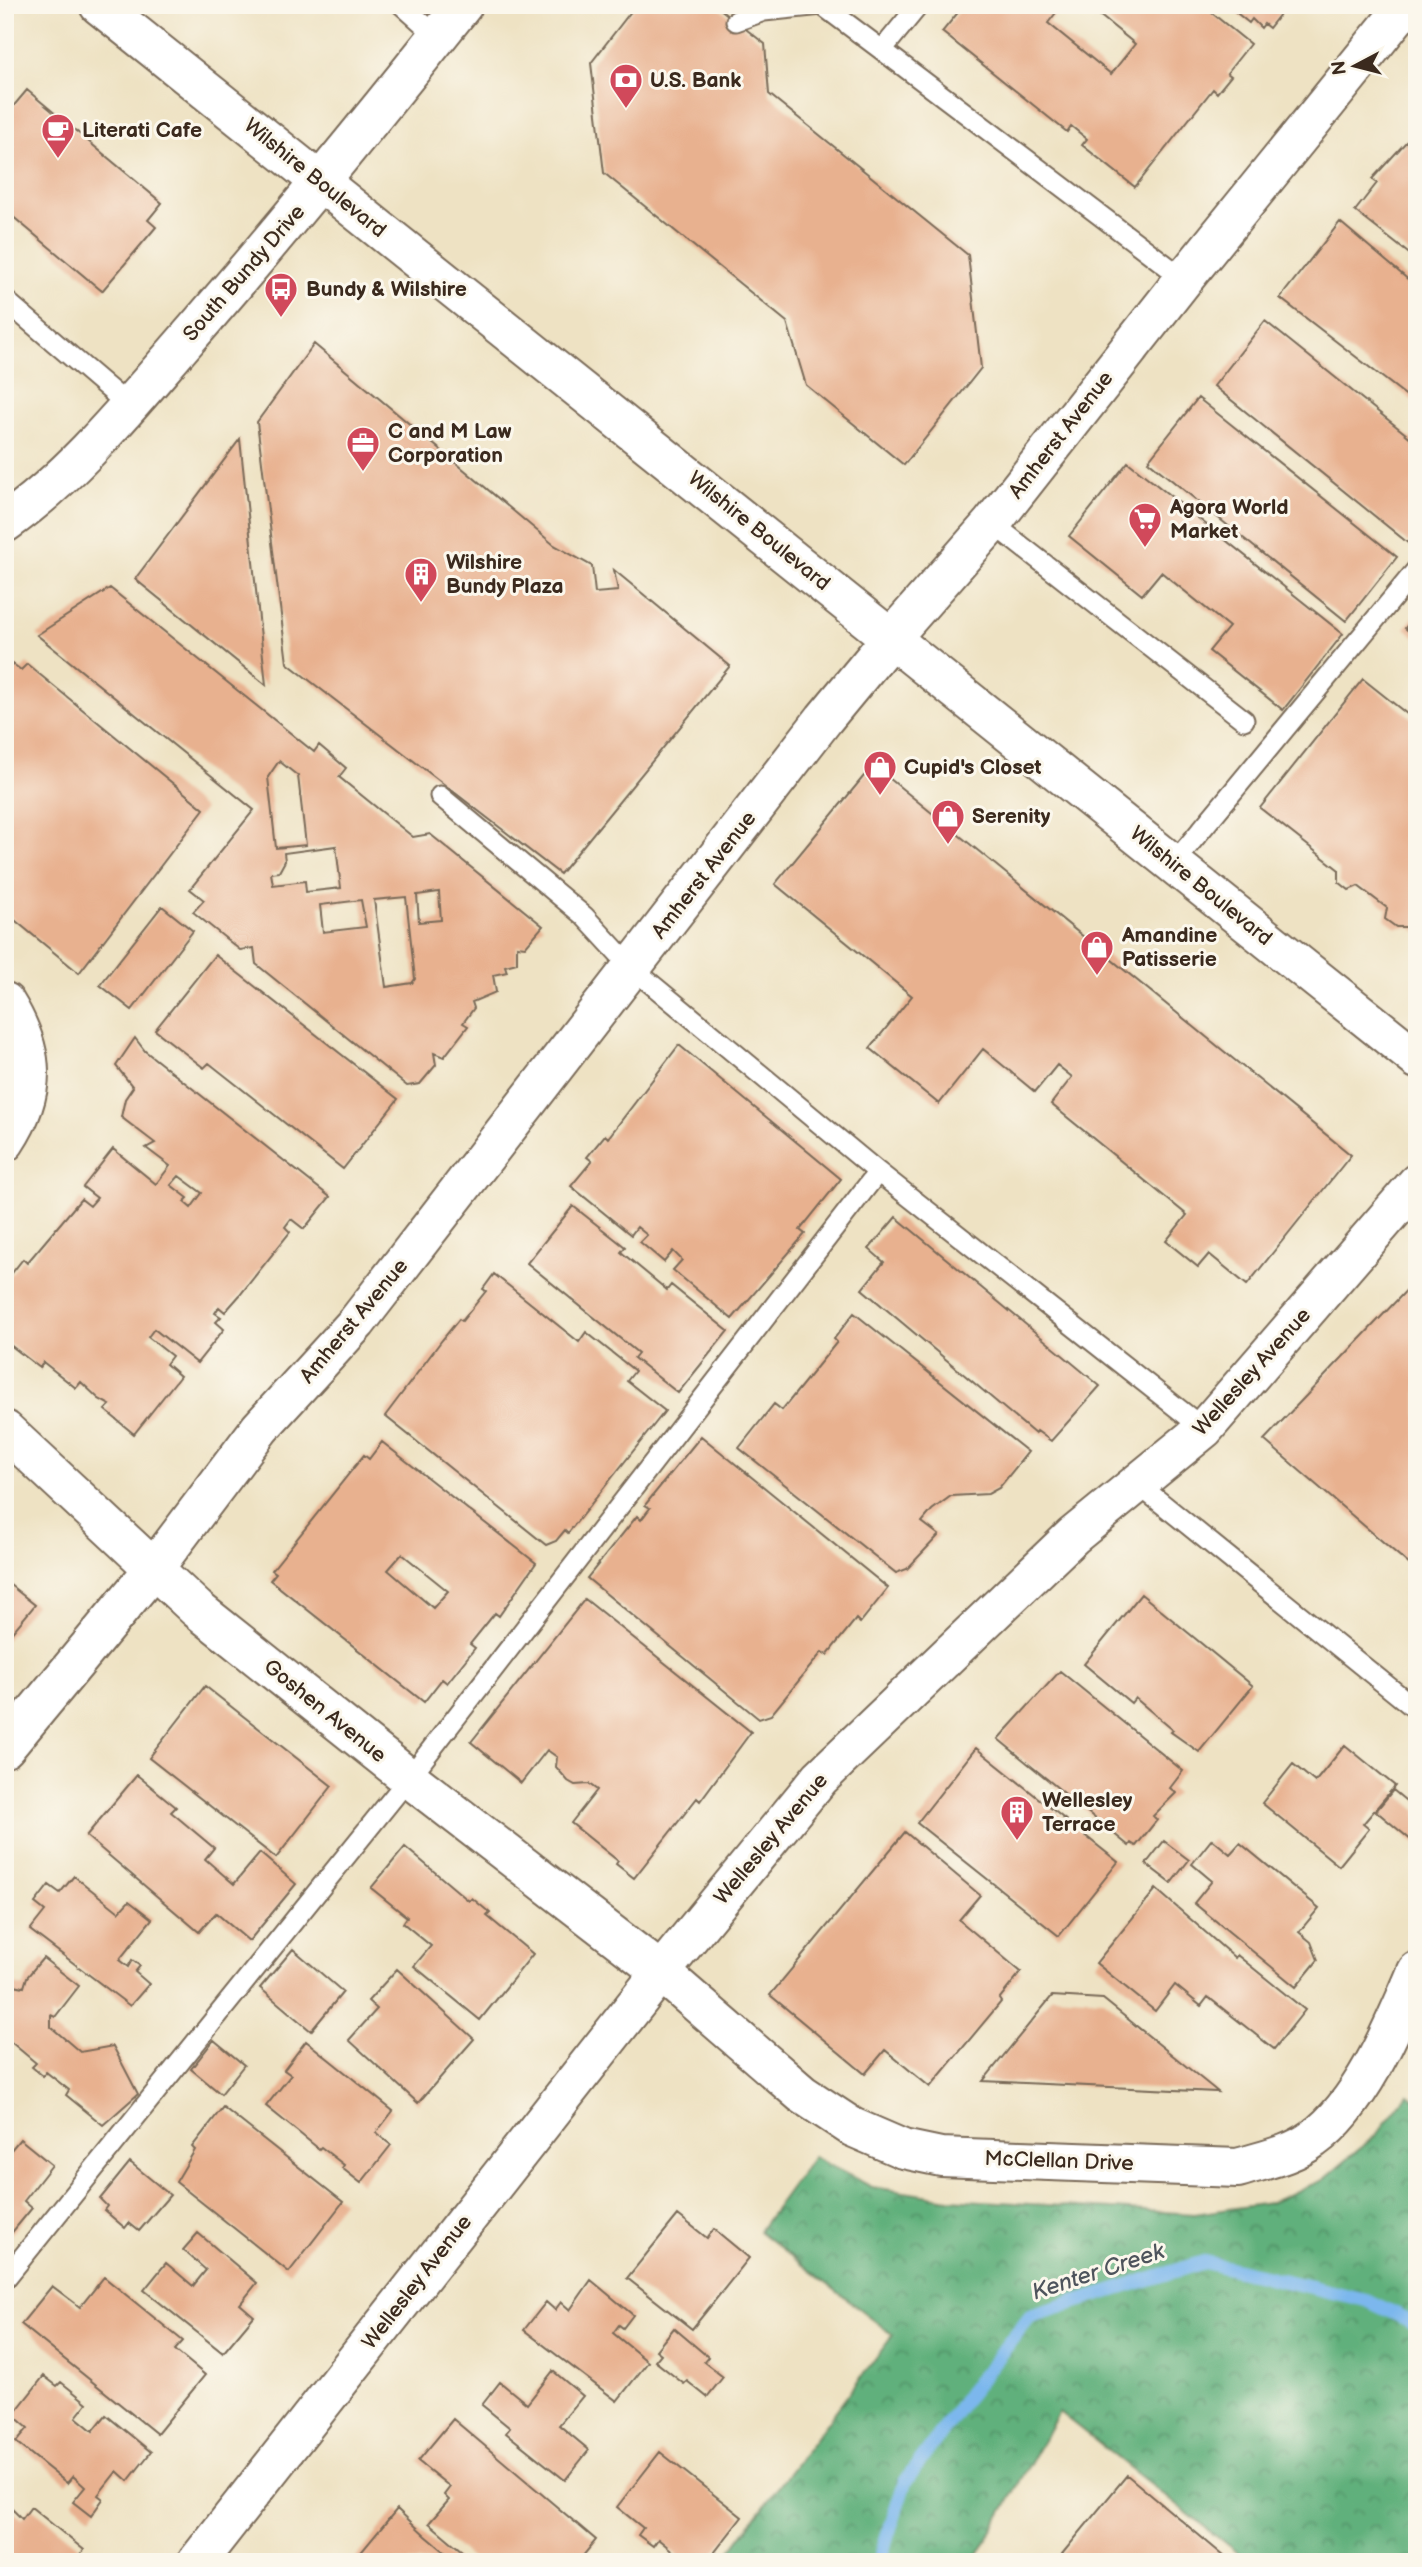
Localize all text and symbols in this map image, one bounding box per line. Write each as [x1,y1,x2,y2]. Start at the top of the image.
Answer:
north arrow [1320,32,1390,102]
text: N [1327,59,1352,76]
bank icon: U.S. Bank [607,61,645,110]
place label: U.S. Bank [650,68,741,93]
cafe icon: Literati Cafe [39,111,77,160]
street label: Wilshire Boulevard [239,113,391,243]
place label: Literati Cafe [82,118,202,143]
street label: South Bundy Drive [178,200,310,346]
bus stop icon: Bundy & Wilshire [262,270,300,319]
place label: Bundy & Wilshire [306,277,467,302]
street label: Amherst Avenue [1003,366,1119,504]
place label: C and M Law Corporation [388,419,512,468]
office icon: C and M Law Corporation [344,424,382,473]
street label: Wilshire Boulevard [683,466,835,596]
place label: Agora World Market [1169,495,1289,544]
supermarket icon: Agora World Market [1126,500,1164,549]
place label: Wilshire Bundy Plaza [446,550,564,599]
building icon: Wilshire Bundy Plaza [402,555,440,604]
shop icon: Cupid's Closet [861,748,899,797]
place label: Cupid's Closet [904,755,1042,780]
shop icon: Serenity [929,797,967,846]
place label: Serenity [972,804,1051,829]
street label: Amherst Avenue [646,806,762,944]
street label: Wilshire Boulevard [1125,821,1277,951]
place label: Amandine Patisserie [1121,923,1217,972]
shop icon: Amandine Patisserie [1078,928,1116,977]
street label: Amherst Avenue [295,1254,413,1388]
street label: Wellesley Avenue [1188,1303,1316,1441]
street label: Goshen Avenue [259,1654,391,1768]
street label: Wellesley Avenue [709,1768,833,1910]
place label: Wellesley Terrace [1042,1788,1133,1837]
building icon: Wellesley Terrace [998,1793,1036,1842]
street label: McClellan Drive [984,2146,1134,2176]
street label: Wellesley Avenue [357,2210,477,2354]
water label: Kenter Creek [1028,2237,1169,2307]

